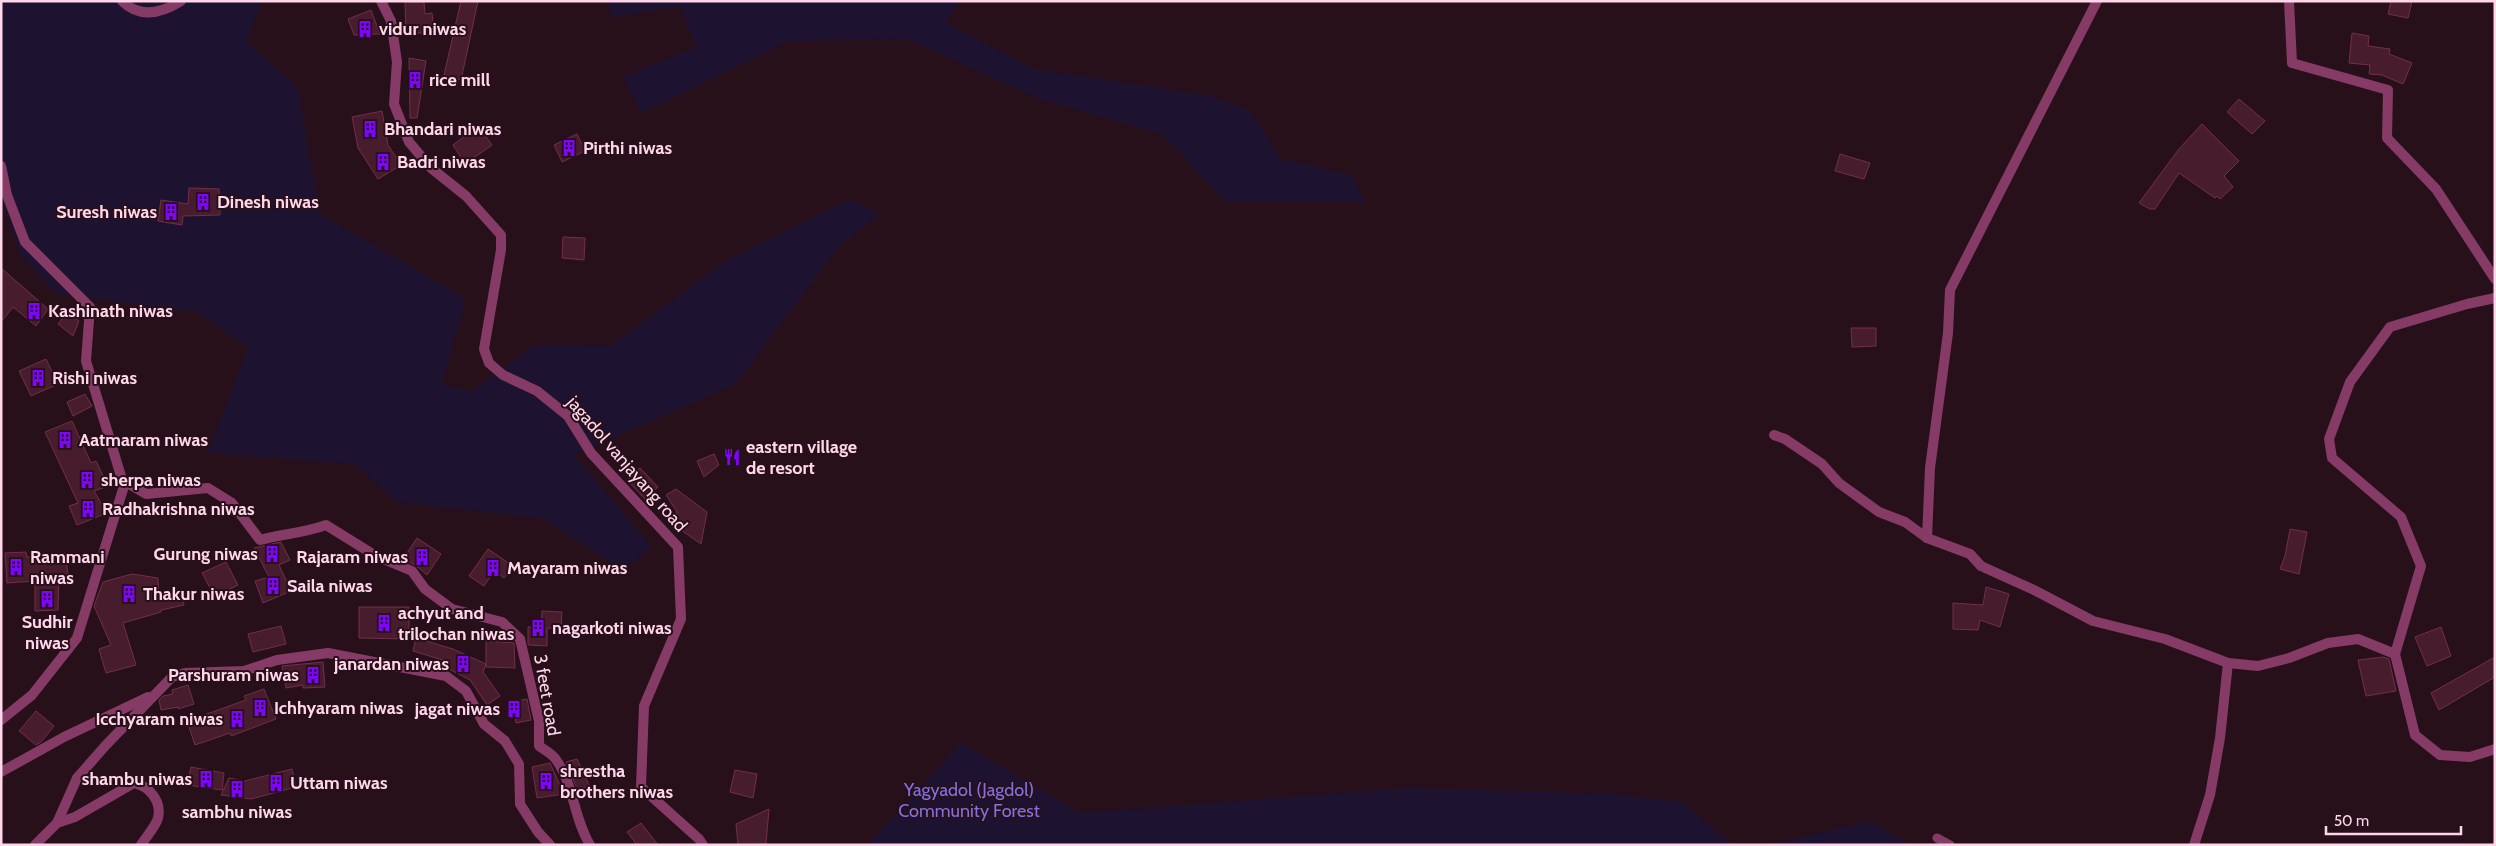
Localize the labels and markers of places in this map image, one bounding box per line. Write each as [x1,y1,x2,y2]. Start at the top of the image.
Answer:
place label: vidur niwas [379,18,467,40]
building icon: vidur niwas [355,19,375,39]
place label: rice mill [429,69,490,91]
building icon: rice mill [405,70,425,90]
place label: Bhandari niwas [384,118,502,140]
building icon: Bhandari niwas [360,119,380,139]
place label: Pirthi niwas [583,137,673,159]
building icon: Pirthi niwas [559,138,579,158]
place label: Badri niwas [397,151,486,173]
building icon: Badri niwas [373,152,393,172]
place label: Dinesh niwas [217,191,319,213]
building icon: Dinesh niwas [193,192,213,212]
place label: Suresh niwas [56,201,157,223]
building icon: Suresh niwas [161,202,181,222]
place label: Kashinath niwas [48,300,173,322]
building icon: Kashinath niwas [24,301,44,321]
place label: Rishi niwas [52,367,138,389]
building icon: Rishi niwas [28,368,48,388]
place label: Aatmaram niwas [79,429,209,451]
building icon: Aatmaram niwas [55,430,75,450]
place label: eastern village de resort [746,436,857,479]
restaurant icon: eastern village de resort [722,447,742,467]
place label: sherpa niwas [101,469,201,491]
building icon: sherpa niwas [77,470,97,490]
place label: Radhakrishna niwas [102,498,255,520]
building icon: Radhakrishna niwas [78,499,98,519]
place label: Gurung niwas [154,543,258,565]
building icon: Gurung niwas [262,544,282,564]
place label: Rammani niwas [30,546,105,589]
place label: Rajaram niwas [296,546,408,568]
building icon: Rajaram niwas [412,547,432,567]
building icon: Rammani niwas [6,557,26,577]
place label: Mayaram niwas [507,557,628,579]
building icon: Mayaram niwas [483,558,503,578]
place label: Saila niwas [287,575,373,597]
building icon: Saila niwas [263,576,283,596]
place label: Thakur niwas [143,583,245,605]
building icon: Thakur niwas [119,584,139,604]
building icon: Sudhir niwas [37,589,57,609]
place label: achyut and trilochan niwas [398,602,515,645]
place label: Sudhir niwas [22,611,72,654]
building icon: achyut and trilochan niwas [374,613,394,633]
place label: nagarkoti niwas [552,617,672,639]
building icon: nagarkoti niwas [528,618,548,638]
place label: janardan niwas [333,653,449,675]
building icon: janardan niwas [453,654,473,674]
place label: Parshuram niwas [168,664,299,686]
building icon: Parshuram niwas [303,665,323,685]
place label: Ichhyaram niwas [274,697,404,719]
building icon: Ichhyaram niwas [250,698,270,718]
place label: jagat niwas [414,698,500,720]
building icon: jagat niwas [504,699,524,719]
place label: Icchyaram niwas [95,708,223,730]
building icon: Icchyaram niwas [227,709,247,729]
place label: shrestha brothers niwas [560,760,673,803]
place label: shambu niwas [82,768,192,790]
building icon: shambu niwas [196,769,216,789]
building icon: shrestha brothers niwas [536,771,556,791]
place label: Uttam niwas [290,772,388,794]
building icon: Uttam niwas [266,773,286,793]
building icon: sambhu niwas [227,779,247,799]
place label: sambhu niwas [182,801,292,823]

